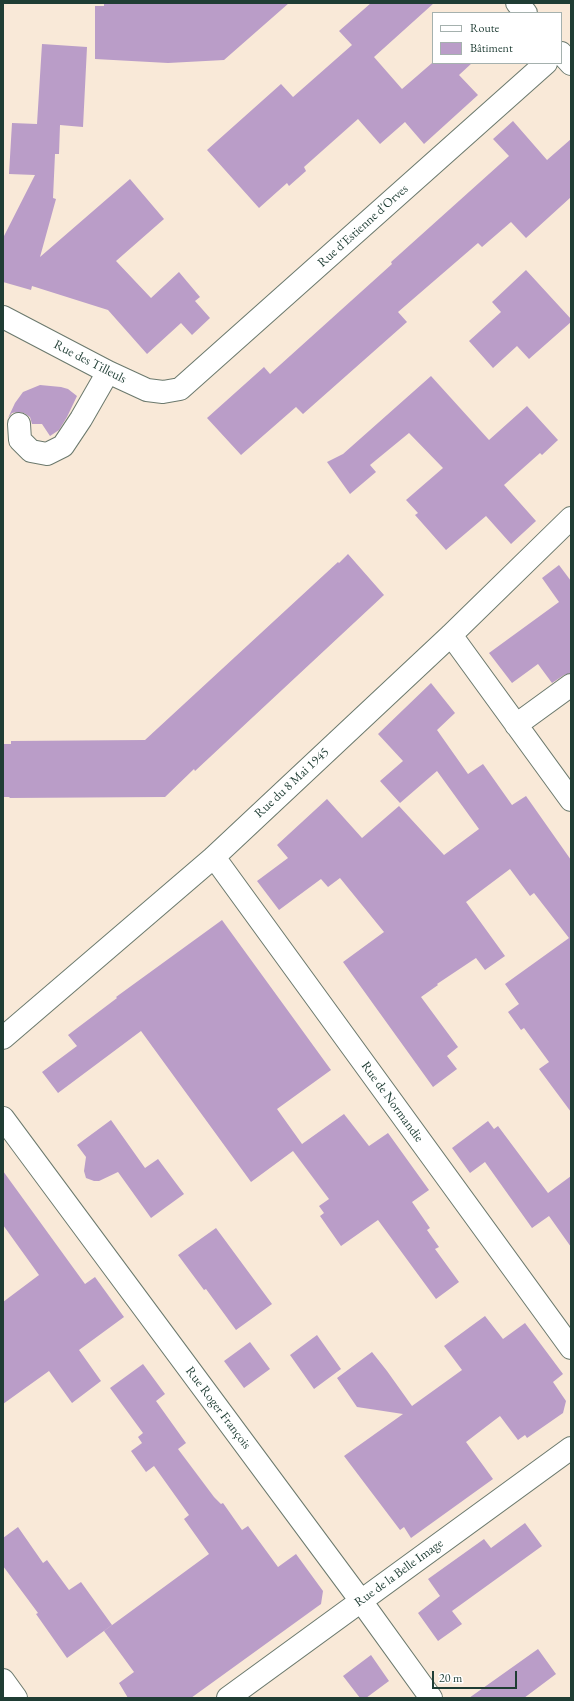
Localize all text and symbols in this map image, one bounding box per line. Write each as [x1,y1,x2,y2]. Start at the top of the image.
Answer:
legend [432,12,562,64]
text: Route [470,20,499,36]
text: Bâtiment [470,40,513,56]
street label: Rue d'Estienne d'Orves [315,181,411,271]
street label: Rue des Tilleuls [51,337,129,387]
street label: Rue du 8 Mai 1945 [252,745,332,821]
street label: Rue de Normandie [357,1059,427,1145]
street label: Rue Roger François [182,1364,254,1452]
street label: Rue de la Belle Image [352,1536,446,1610]
scale bar [434,1663,519,1689]
text: 20 m [439,1670,462,1686]

